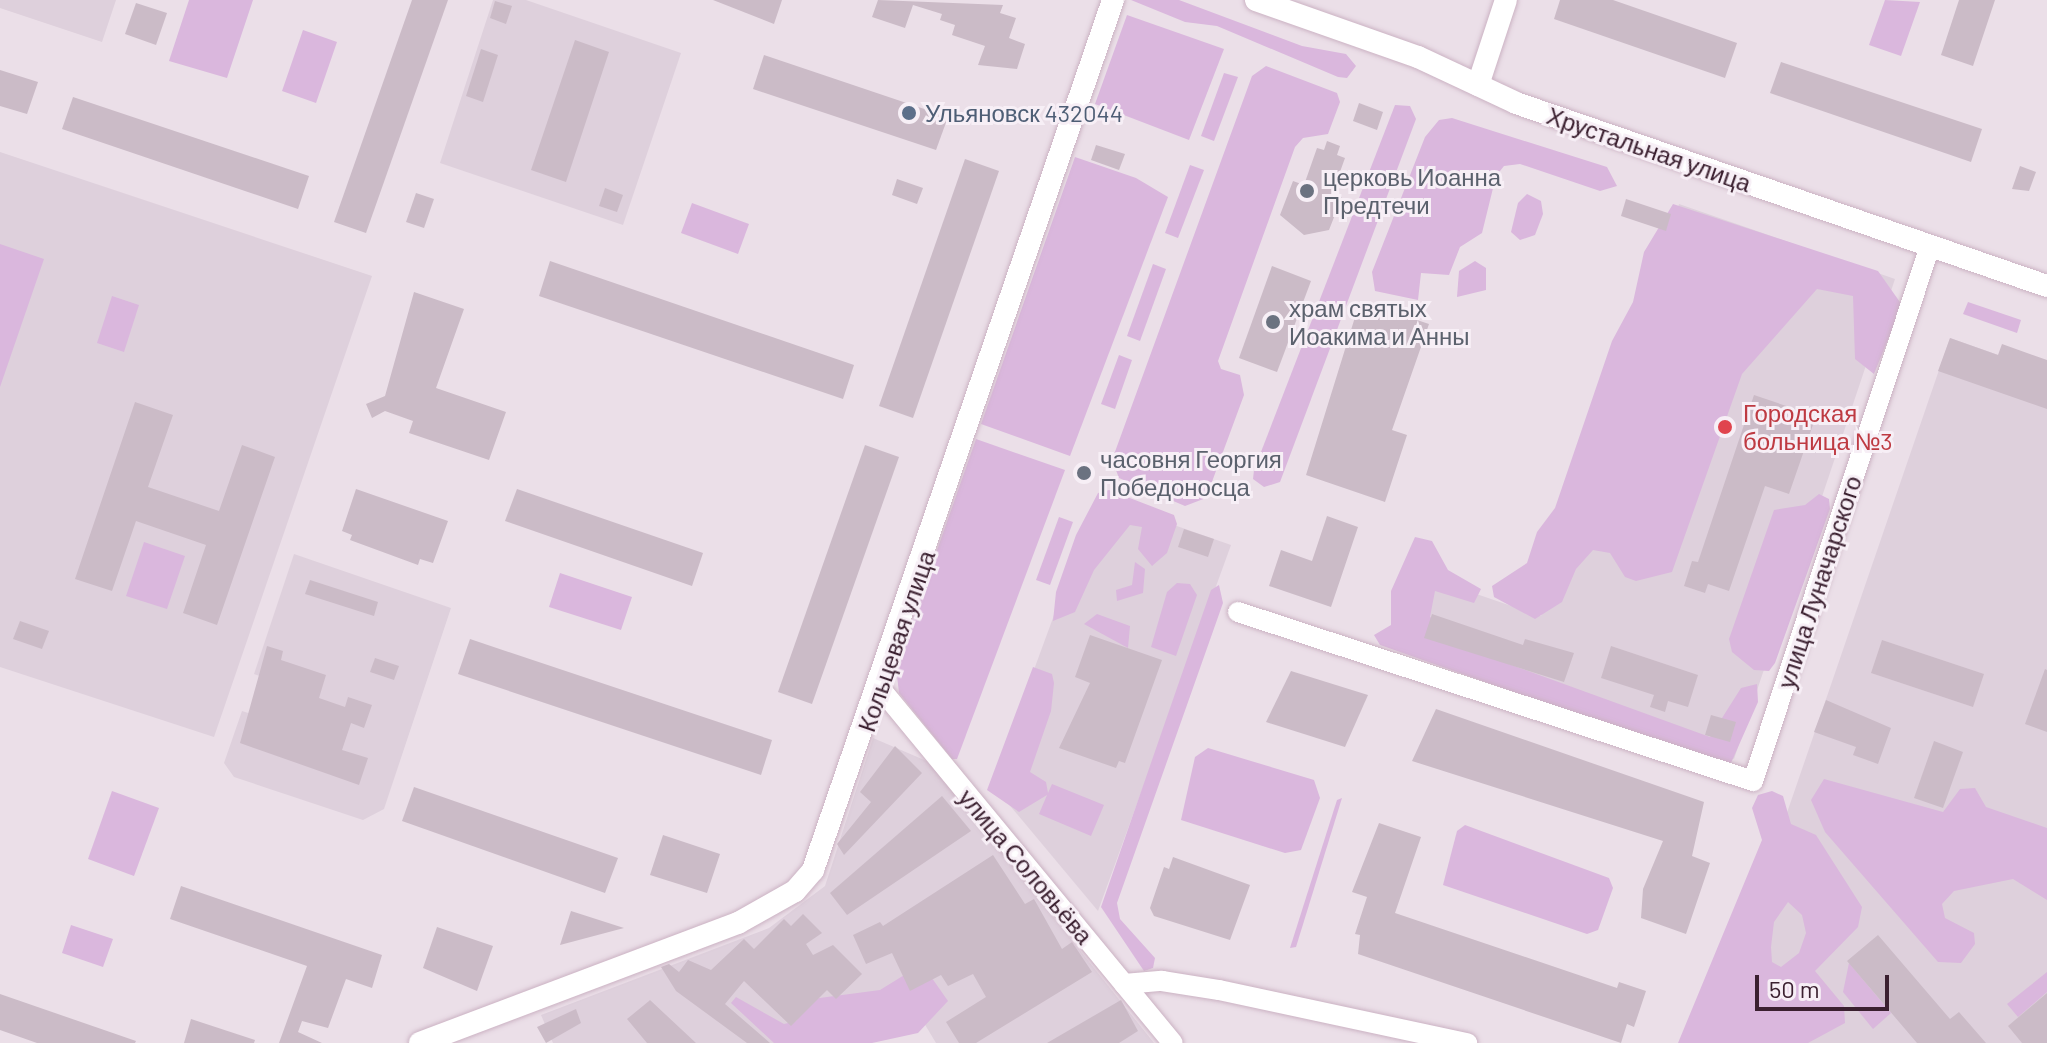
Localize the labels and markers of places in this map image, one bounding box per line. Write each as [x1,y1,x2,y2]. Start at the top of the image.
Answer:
place label: Ульяновск 432044 [925,99,1123,127]
marker: Ульяновск 432044 [900,104,918,122]
place label: церковь Иоанна Предтечи [1323,163,1501,219]
marker: церковь Иоанна Предтечи [1298,182,1316,200]
place label: храм святых Иоакима и Анны [1289,294,1469,350]
marker: храм святых Иоакима и Анны [1264,313,1282,331]
place label: Городская больница №3 [1743,399,1893,455]
marker: Городская больница №3 [1714,416,1736,438]
place label: часовня Георгия Победоносца [1100,445,1282,501]
marker: часовня Георгия Победоносца [1075,464,1093,482]

